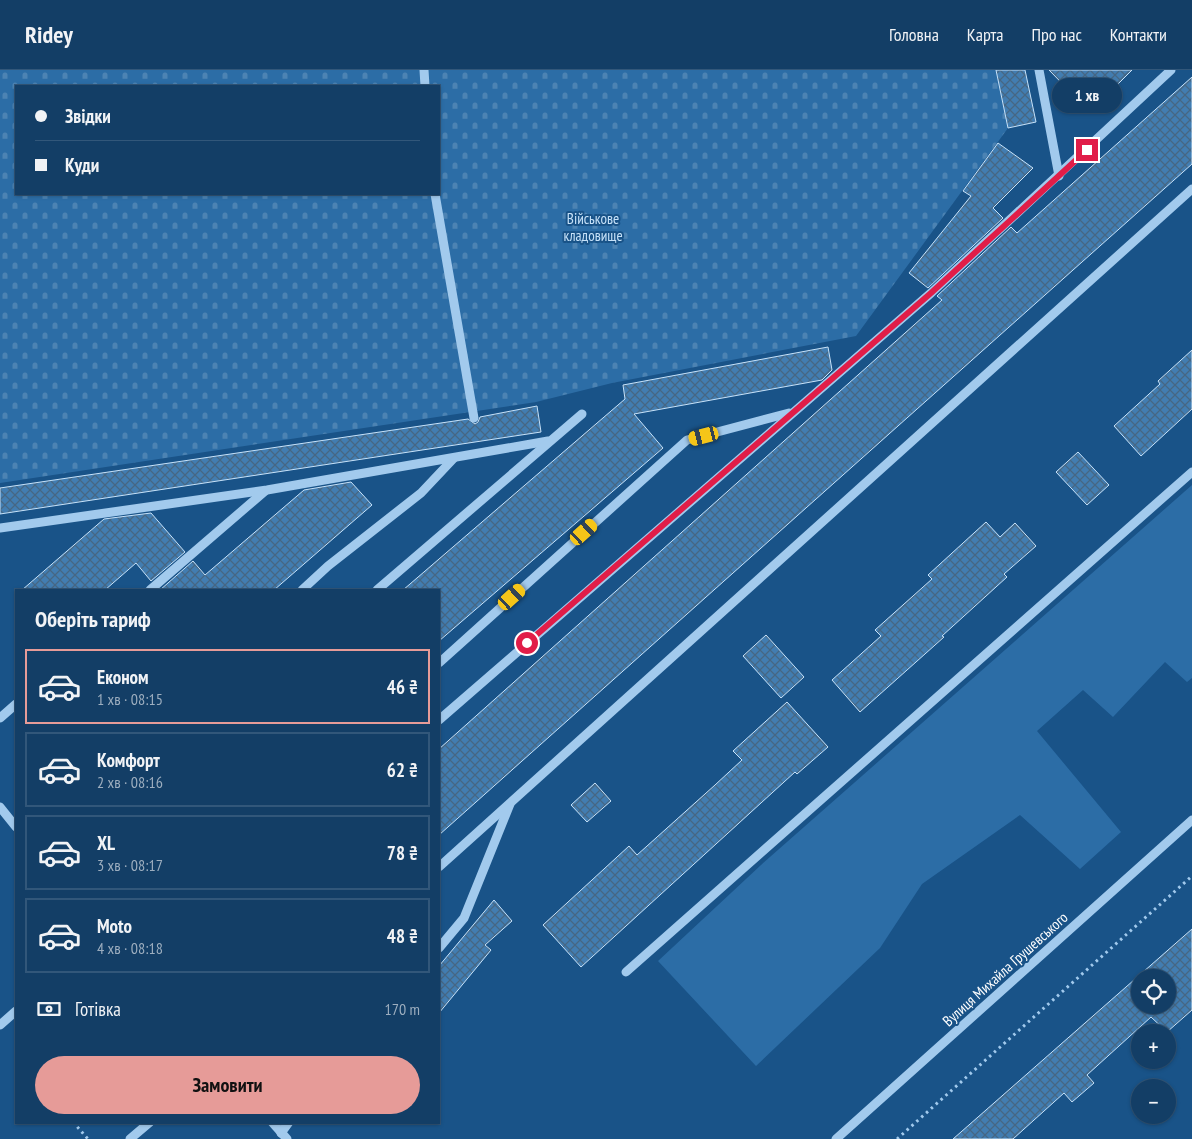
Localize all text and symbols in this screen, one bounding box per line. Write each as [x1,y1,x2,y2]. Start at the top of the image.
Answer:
text: Ridey [25,19,73,50]
text: Головна [889,23,939,46]
text: Карта [967,23,1004,46]
text: Про нас [1032,23,1082,46]
text: Контакти [1110,23,1167,46]
callout: 1 хв [1052,78,1122,112]
text: 1 хв [1075,85,1099,105]
text: Звідки [65,104,111,128]
route end [1076,139,1098,161]
text: Куди [65,153,99,177]
park label: Військове кладовище [563,209,623,245]
car [687,425,720,447]
car [567,516,600,548]
car [495,581,528,613]
text: Оберіть тариф [35,605,151,633]
route start [516,632,538,654]
icon: car [37,664,82,709]
text: Економ [97,665,149,689]
text: 46 ₴ [387,675,418,699]
text: 1 хв · 08:15 [97,689,163,709]
icon: car [37,747,82,792]
text: Комфорт [97,748,160,772]
text: 62 ₴ [387,758,418,782]
text: 2 хв · 08:16 [97,772,163,792]
icon: car [37,830,82,875]
text: XL [97,831,115,855]
text: 78 ₴ [387,841,418,865]
text: 3 хв · 08:17 [97,855,163,875]
street label: Вулиця Михайла Грушевського [938,908,1072,1030]
icon: car [37,913,82,958]
text: Moto [97,914,132,938]
text: 48 ₴ [387,924,418,948]
text: 4 хв · 08:18 [97,938,163,958]
map controls [1131,969,1176,1124]
button: locate [1131,969,1176,1014]
icon: cash [35,995,63,1023]
text: Готівка [75,997,121,1021]
text: 170 m [385,999,420,1019]
button: + [1131,1024,1176,1069]
button: Замовити [35,1056,420,1114]
button: − [1131,1079,1176,1124]

